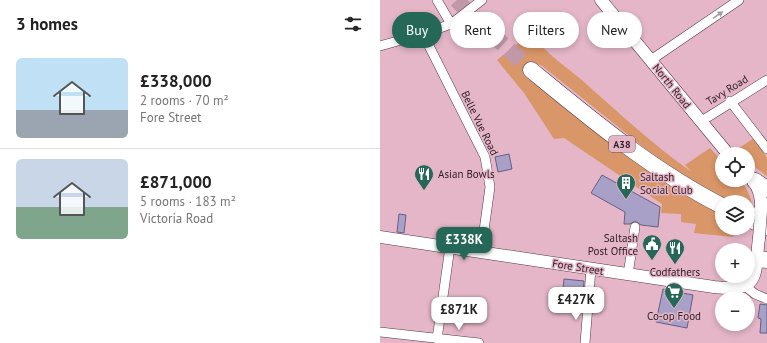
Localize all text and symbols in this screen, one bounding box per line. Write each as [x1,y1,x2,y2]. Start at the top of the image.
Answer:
one-way arrow [713,11,723,19]
chip: Buy [392,12,442,48]
chip: Rent [450,12,505,48]
chip: Filters [513,12,579,48]
chip: New [587,12,642,48]
text: 3 homes [16,13,78,35]
icon: filters [342,13,364,35]
street label: North Road [650,61,694,111]
text: £338,000 [140,70,212,92]
street label: Tavy Road [703,72,751,108]
icon: home [48,74,96,122]
street label: Belle Vue Road [458,88,502,158]
text: 2 rooms · 70 m² [140,92,229,109]
text: Fore Street [140,109,201,126]
road number: A38 [609,136,635,152]
map controls [715,147,755,331]
button: locate [715,147,755,187]
restaurant icon: Asian Bowls [413,163,435,191]
place label: Asian Bowls [438,167,495,181]
place label: Saltash Social Club [640,170,693,197]
text: £871,000 [140,171,212,193]
building icon: Saltash Social Club [615,172,637,200]
icon: home [48,175,96,223]
text: 5 rooms · 183 m² [140,193,236,210]
button: layers [715,195,755,235]
text: Victoria Road [140,210,213,227]
pin: £338K [436,227,492,261]
text: £338K [445,231,483,248]
place label: Saltash Post Office [588,231,638,258]
public building icon: Saltash Post Office [641,233,663,261]
restaurant icon: Codfathers [664,237,686,265]
button: + [715,243,755,283]
street label: Fore Street [551,256,605,278]
place label: Codfathers [650,265,701,279]
supermarket icon: Co-op Food [663,281,685,309]
pin: £427K [548,287,604,321]
text: £427K [557,291,595,308]
button: − [715,291,755,331]
pin: £871K [431,297,487,331]
text: £871K [440,301,478,318]
place label: Co-op Food [647,309,701,323]

